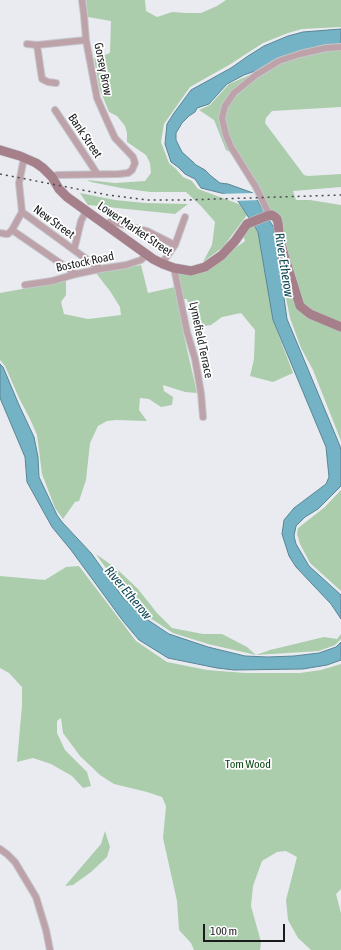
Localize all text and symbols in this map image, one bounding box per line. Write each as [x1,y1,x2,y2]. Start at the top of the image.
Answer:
street label: Gorsey Brow [91,41,115,97]
street label: Bank Street [65,111,105,161]
street label: Lower Market Street [95,199,175,259]
street label: New Street [31,202,77,242]
water label: River Etherow [271,232,297,298]
street label: Bostock Road [55,249,115,275]
street label: Lymefield Terrace [186,301,216,379]
water label: River Etherow [101,563,155,623]
park label: Tom Wood [225,757,271,771]
scale bar [205,916,287,942]
text: 100 m [210,924,237,938]

